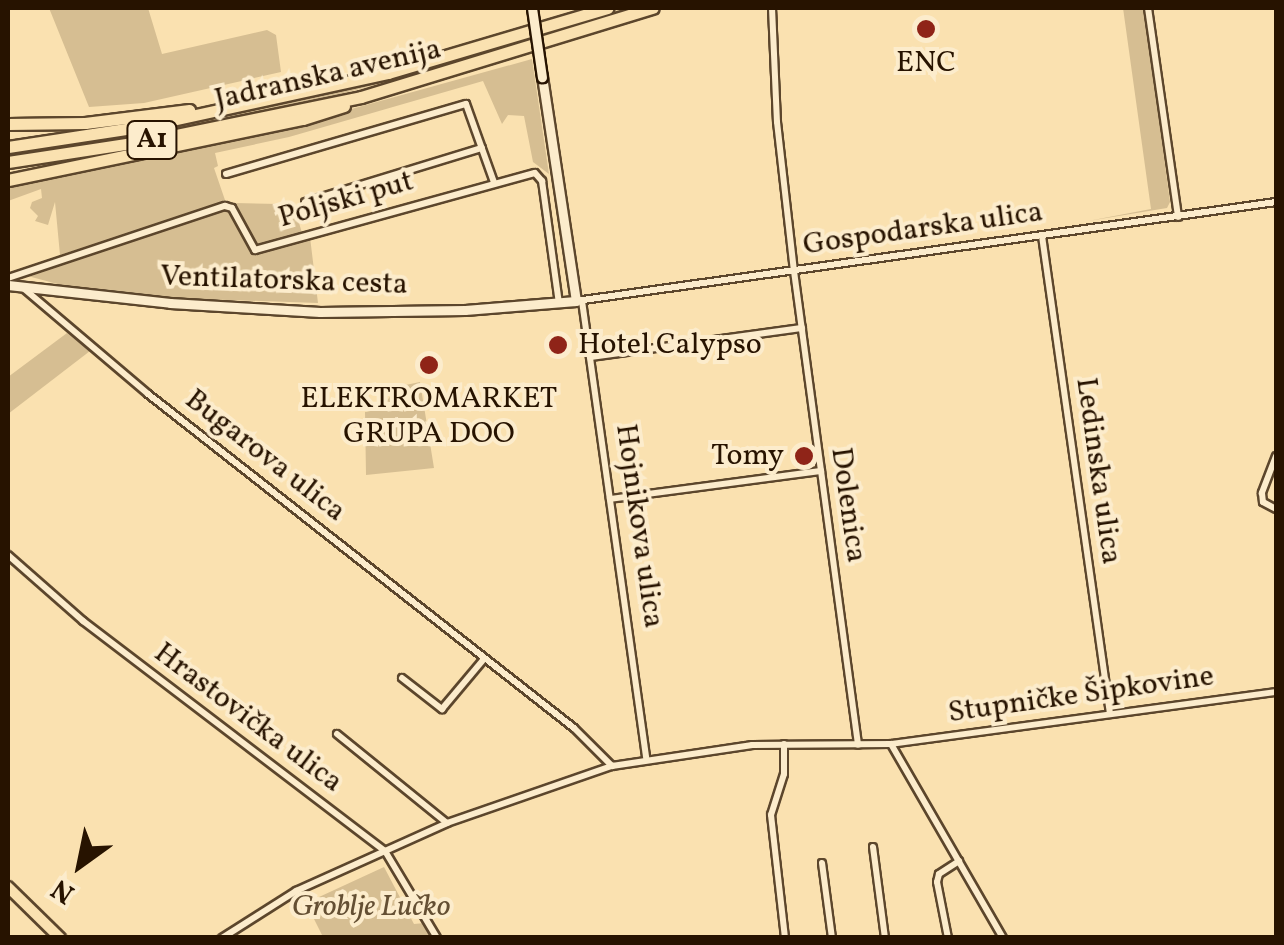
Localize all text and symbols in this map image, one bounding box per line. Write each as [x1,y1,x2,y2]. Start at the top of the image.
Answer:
marker: ENC [915,18,937,40]
street label: Jadranska avenija [211,31,445,119]
place label: ENC [896,45,956,81]
road number: A1 [124,117,180,163]
street label: Poljski put [274,164,418,236]
street label: Gospodarska ulica [801,194,1045,264]
street label: Ventilatorska cesta [160,259,408,303]
place label: Hotel Calypso [578,327,762,363]
marker: Hotel Calypso [547,334,569,356]
marker: ELEKTROMARKET GRUPA DOO [418,354,440,376]
street label: Ledinska ulica [1067,375,1129,567]
place label: ELEKTROMARKET GRUPA DOO [301,381,557,452]
street label: Bugarova ulica [177,382,353,530]
street label: Hojnikova ulica [607,422,671,630]
place label: Tomy [711,438,784,474]
marker: Tomy [793,445,815,467]
street label: Dolenica [822,445,874,565]
street label: Hrastovička ulica [147,635,349,801]
street label: Stupničke Šipkovine [946,659,1216,731]
north arrow [30,815,130,915]
text: N [44,869,83,912]
park label: Groblje Lučko [292,889,450,925]

